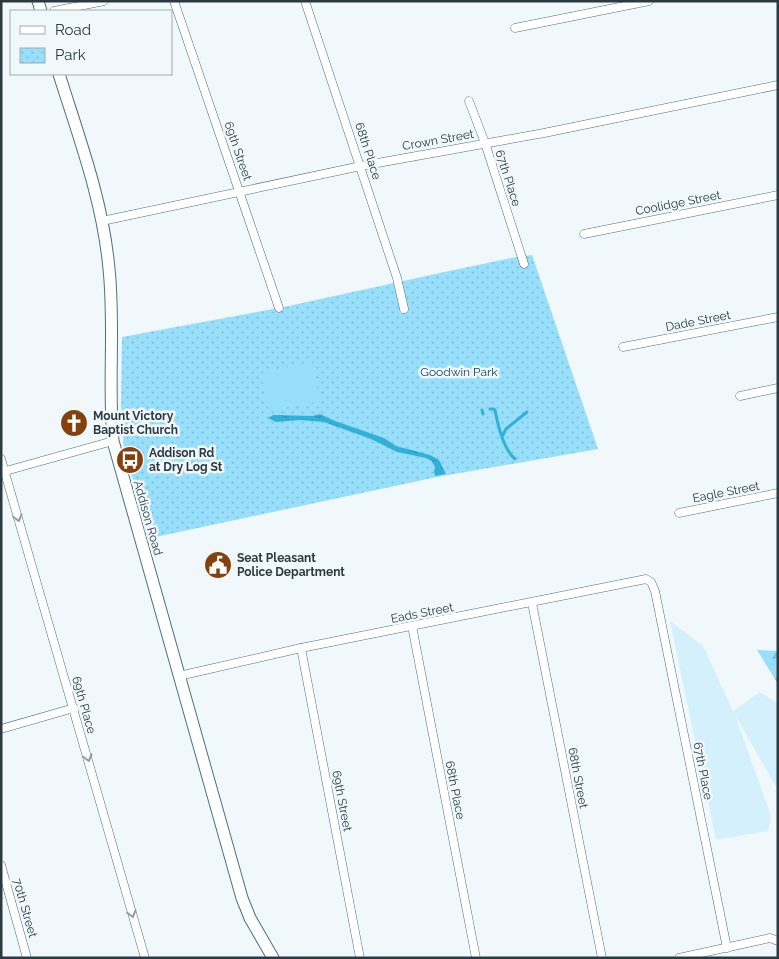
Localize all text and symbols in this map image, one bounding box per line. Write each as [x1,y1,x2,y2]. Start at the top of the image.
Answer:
legend [10,10,172,75]
text: Road [55,21,91,39]
text: Park [55,46,86,64]
street label: 69th Street [221,120,255,182]
street label: 68th Place [352,121,384,181]
street label: Crown Street [401,127,475,153]
street label: 67th Place [492,148,524,208]
street label: Coolidge Street [634,188,722,218]
street label: Dade Street [664,308,732,334]
park label: Goodwin Park [420,365,498,379]
church icon: Mount Victory Baptist Church [59,408,89,438]
place label: Mount Victory Baptist Church [93,409,178,437]
bus stop icon: Addison Rd at Dry Log St [115,445,145,475]
place label: Addison Rd at Dry Log St [149,446,223,474]
street label: Addison Road [131,479,165,557]
street label: Eagle Street [691,479,761,505]
one-way arrow [13,513,23,521]
public building icon: Seat Pleasant Police Department [203,550,233,580]
place label: Seat Pleasant Police Department [237,551,345,579]
street label: Eads Street [390,600,454,626]
street label: 69th Place [69,675,99,735]
street label: 67th Place [691,741,715,801]
street label: 68th Street [565,746,591,810]
one-way arrow [82,753,92,762]
street label: 68th Place [442,760,468,820]
street label: 69th Street [329,769,355,833]
street label: 70th Street [10,877,40,939]
one-way arrow [127,910,137,918]

